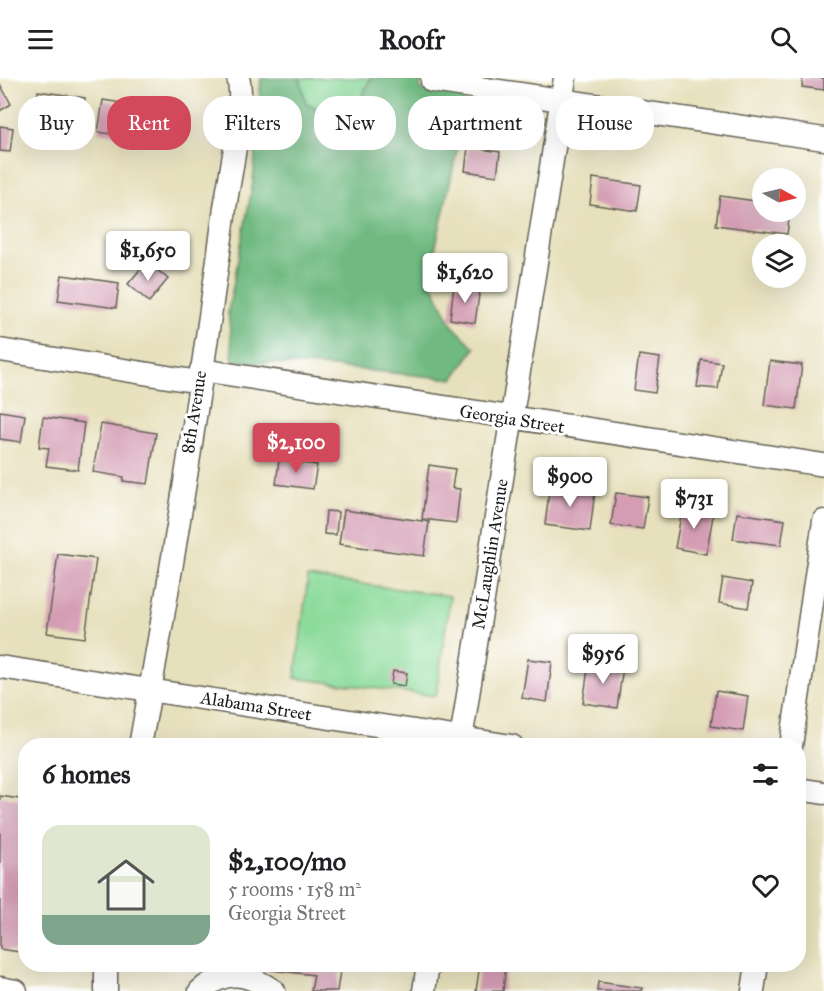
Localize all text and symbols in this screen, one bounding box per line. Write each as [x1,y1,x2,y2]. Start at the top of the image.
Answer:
icon: menu [24,23,57,56]
text: Roofr [379,23,445,56]
icon: search [767,23,800,56]
chip: Buy [18,96,95,150]
chip: Rent [107,96,191,150]
chip: Filters [203,96,302,150]
chip: New [314,96,396,150]
chip: Apartment [408,96,544,150]
chip: House [556,96,654,150]
north arrow [752,168,806,222]
map controls [752,168,806,288]
pin: $1,650 [99,231,197,282]
button: layers [752,234,806,288]
text: $1,650 [120,238,176,262]
pin: $1,620 [416,253,514,304]
text: $1,620 [437,260,493,284]
street label: 8th Avenue [177,369,211,455]
street label: Georgia Street [458,400,567,439]
pin: $2,100 [247,423,345,474]
text: $2,100 [267,430,325,454]
pin: $900 [534,457,606,508]
text: $900 [547,464,593,488]
street label: McLaughlin Avenue [467,477,514,631]
pin: $731 [658,479,730,530]
text: $731 [675,486,713,510]
pin: $956 [567,634,639,685]
text: $956 [582,641,624,665]
street label: Alabama Street [198,686,314,726]
text: 6 homes [42,758,131,790]
icon: filters [749,758,782,791]
text: $2,100/mo [228,845,346,877]
icon: home [90,849,162,921]
icon: heart [749,869,782,902]
text: 5 rooms · 158 m² [228,877,361,901]
text: Georgia Street [228,901,346,925]

